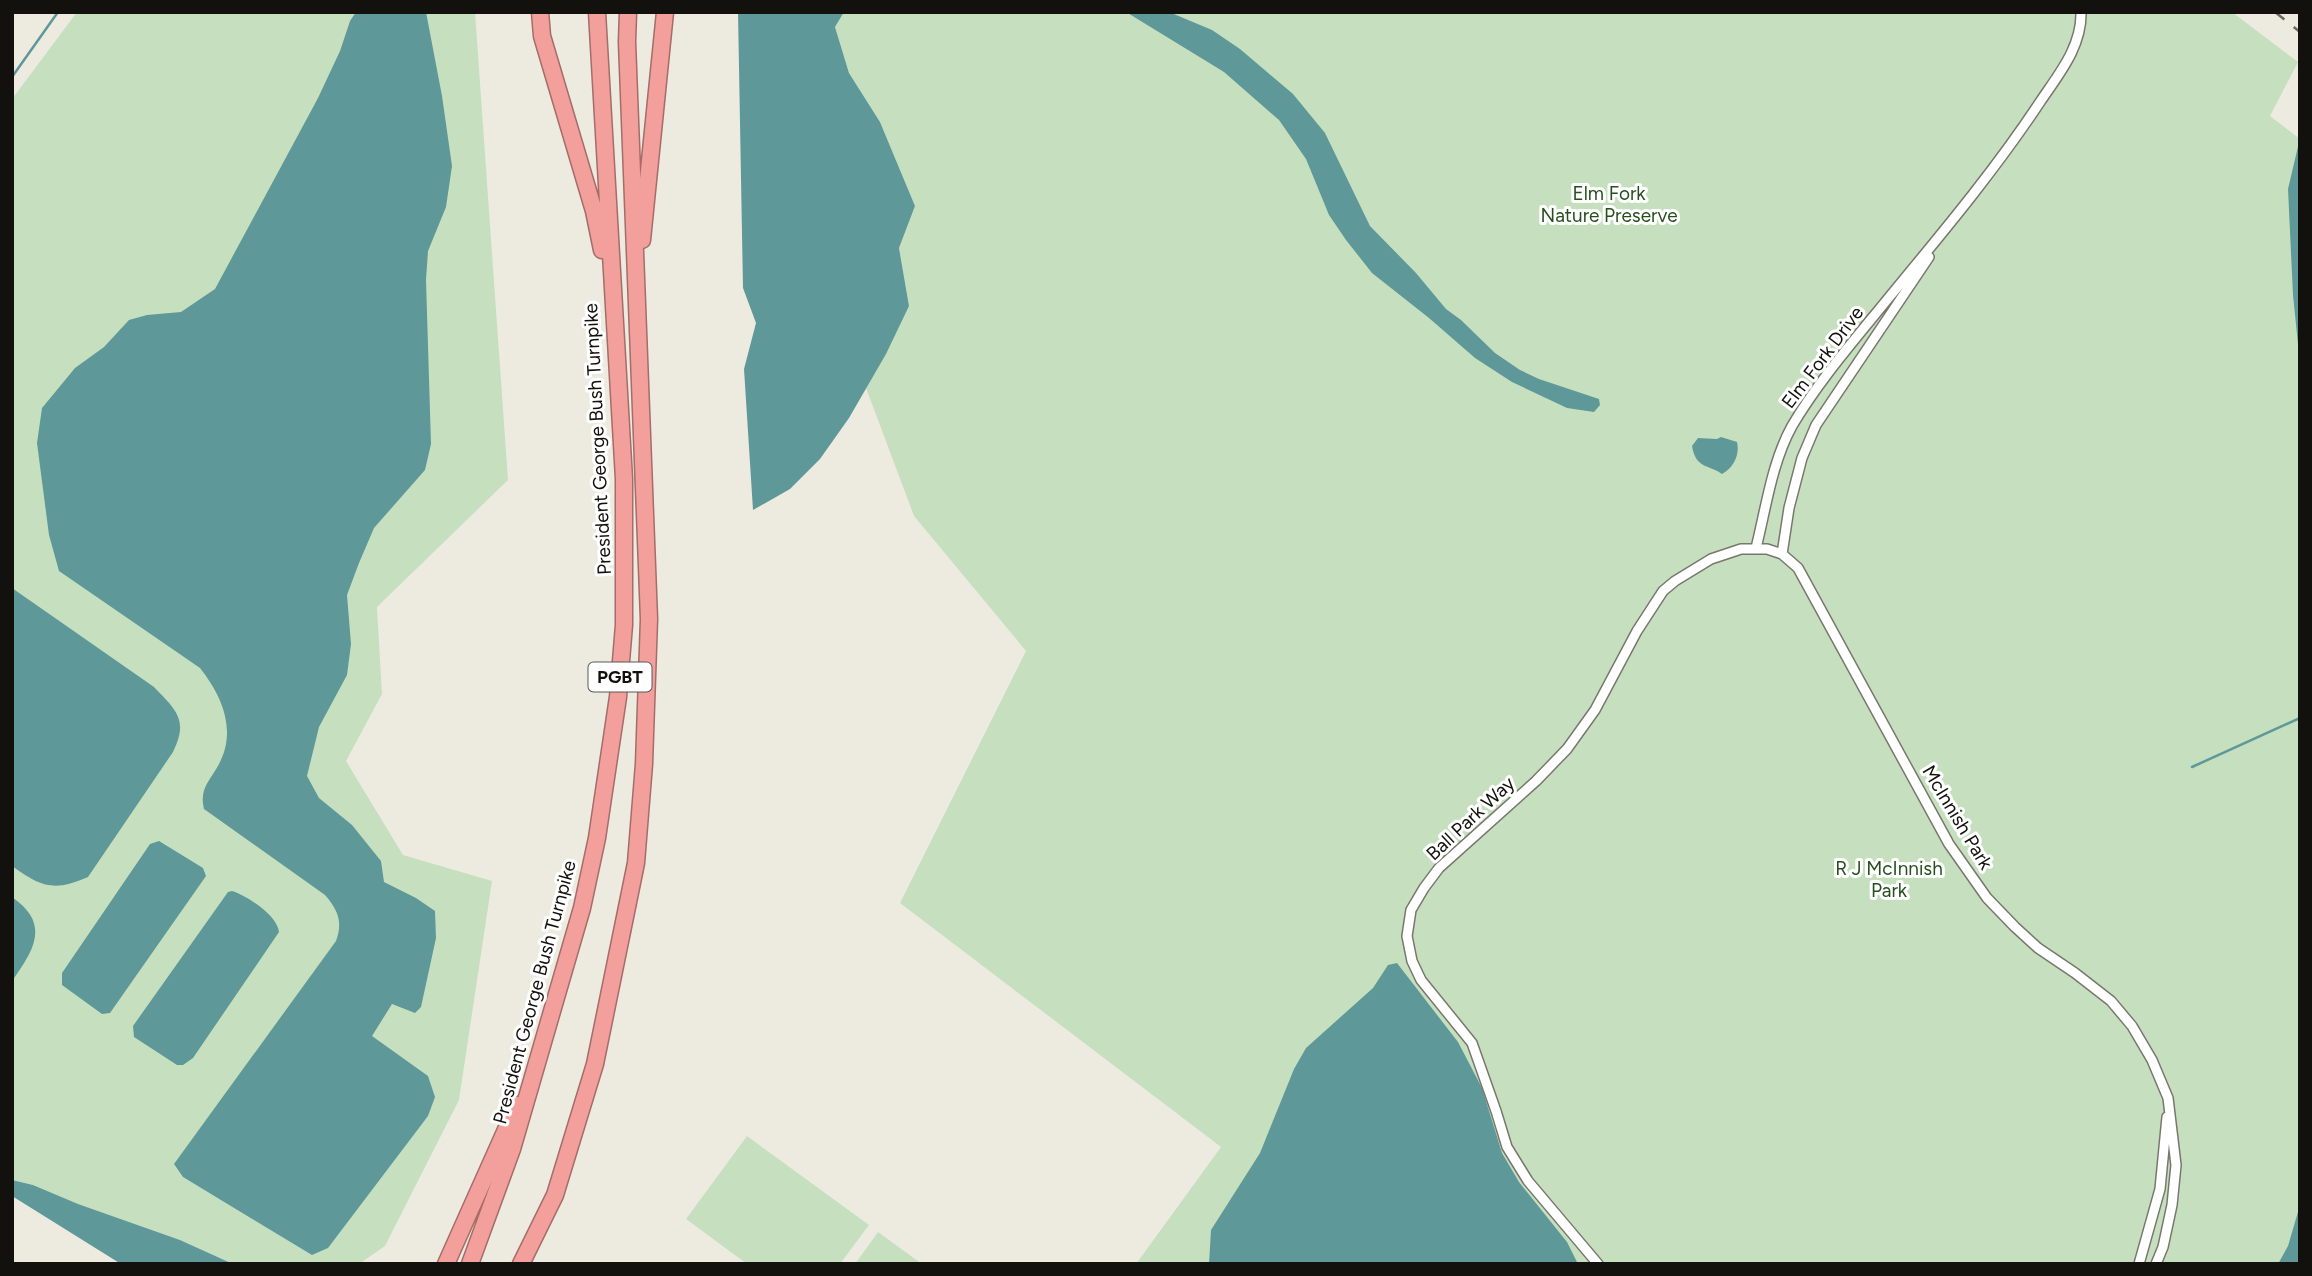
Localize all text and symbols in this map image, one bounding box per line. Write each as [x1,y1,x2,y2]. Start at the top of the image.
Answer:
park label: Elm Fork Nature Preserve [1540,182,1678,227]
street label: Elm Fork Drive [1777,302,1868,413]
street label: President George Bush Turnpike [579,303,616,575]
road number: PGBT [588,662,652,692]
street label: McInnish Park [1917,761,1998,874]
street label: Ball Park Way [1421,772,1519,865]
park label: R J McInnish Park [1835,857,1943,902]
street label: President George Bush Turnpike [488,858,581,1127]

